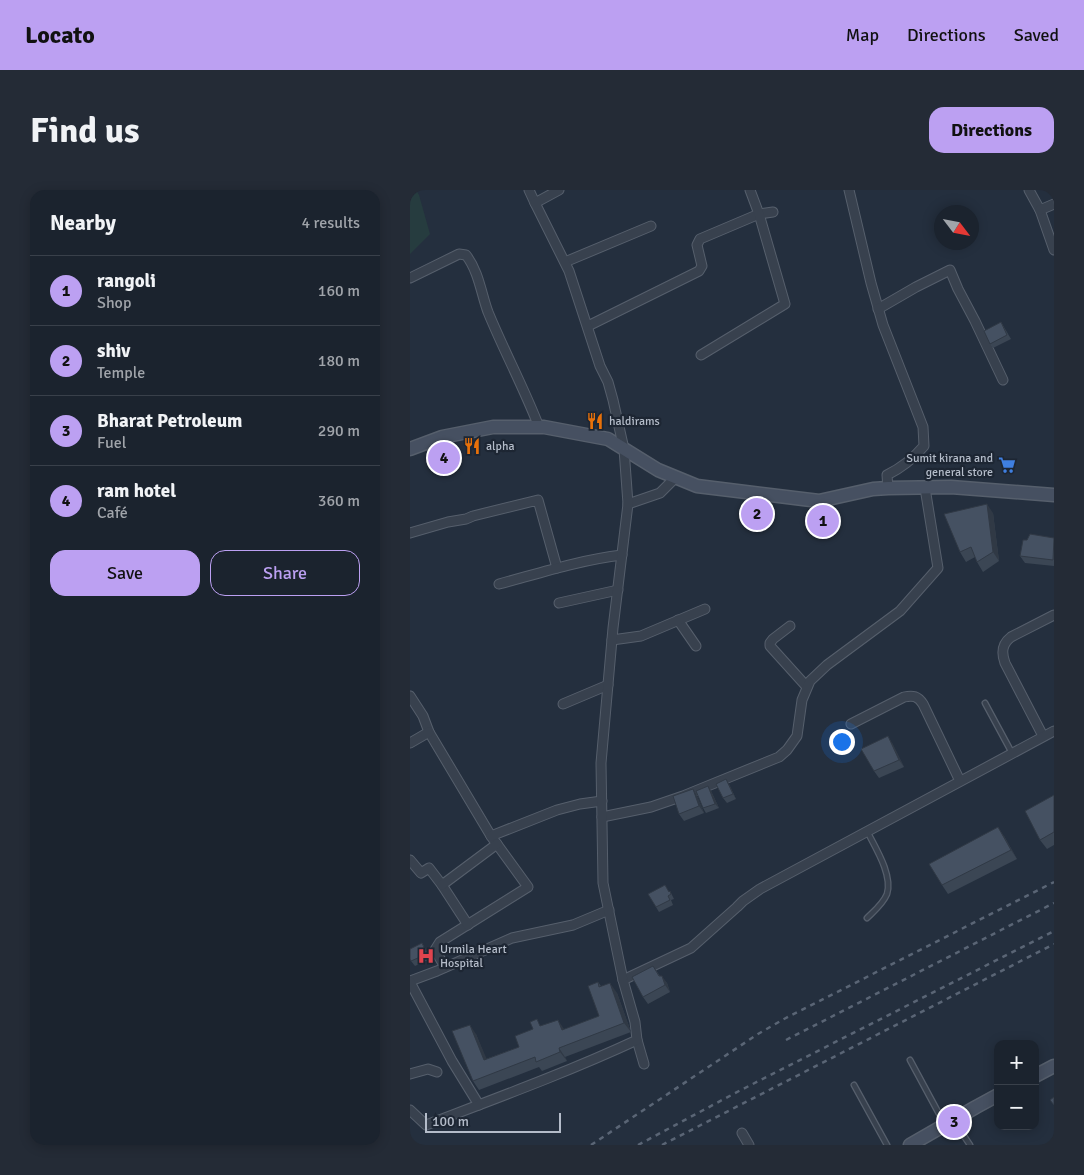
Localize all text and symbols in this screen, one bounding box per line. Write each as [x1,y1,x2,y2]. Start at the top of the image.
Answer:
text: Locato [25,20,95,50]
text: Map [846,24,879,46]
text: Directions [907,24,986,46]
text: Saved [1014,24,1059,46]
button: Directions [929,107,1054,153]
text: Find us [30,109,140,152]
north arrow [934,205,979,250]
text: Nearby [50,210,116,236]
text: 4 results [301,213,360,233]
text: rangoli [97,269,156,293]
text: 1 [62,281,70,301]
text: 160 m [318,281,360,301]
text: Shop [97,293,131,313]
text: shiv [97,339,130,363]
text: 2 [62,351,70,371]
text: 180 m [318,351,360,371]
text: Temple [97,363,145,383]
text: Bharat Petroleum [97,409,242,433]
restaurant icon: haldirams [585,411,605,431]
place label: haldirams [609,414,660,429]
text: 3 [62,421,70,441]
text: 290 m [318,421,360,441]
text: Fuel [97,433,126,453]
restaurant icon: alpha [462,436,482,456]
pin: 4 [428,439,460,477]
place label: alpha [486,439,515,454]
place label: Sumit kirana and general store [906,451,993,480]
supermarket icon: Sumit kirana and general store [997,455,1017,475]
text: ram hotel [97,479,176,503]
text: 4 [62,491,70,511]
text: 360 m [318,491,360,511]
pin: 2 [741,495,773,533]
pin: 1 [807,502,839,540]
text: Café [97,503,128,523]
button: Save [50,550,200,596]
button: Share [210,550,360,596]
your location [829,729,855,755]
place label: Urmila Heart Hospital [440,942,507,971]
hospital icon: Urmila Heart Hospital [416,946,436,966]
map controls [994,1040,1039,1130]
button: + [994,1040,1039,1085]
button: − [994,1085,1039,1130]
pin: 3 [938,1103,970,1141]
scale bar [425,1110,561,1133]
text: 100 m [432,1113,469,1130]

